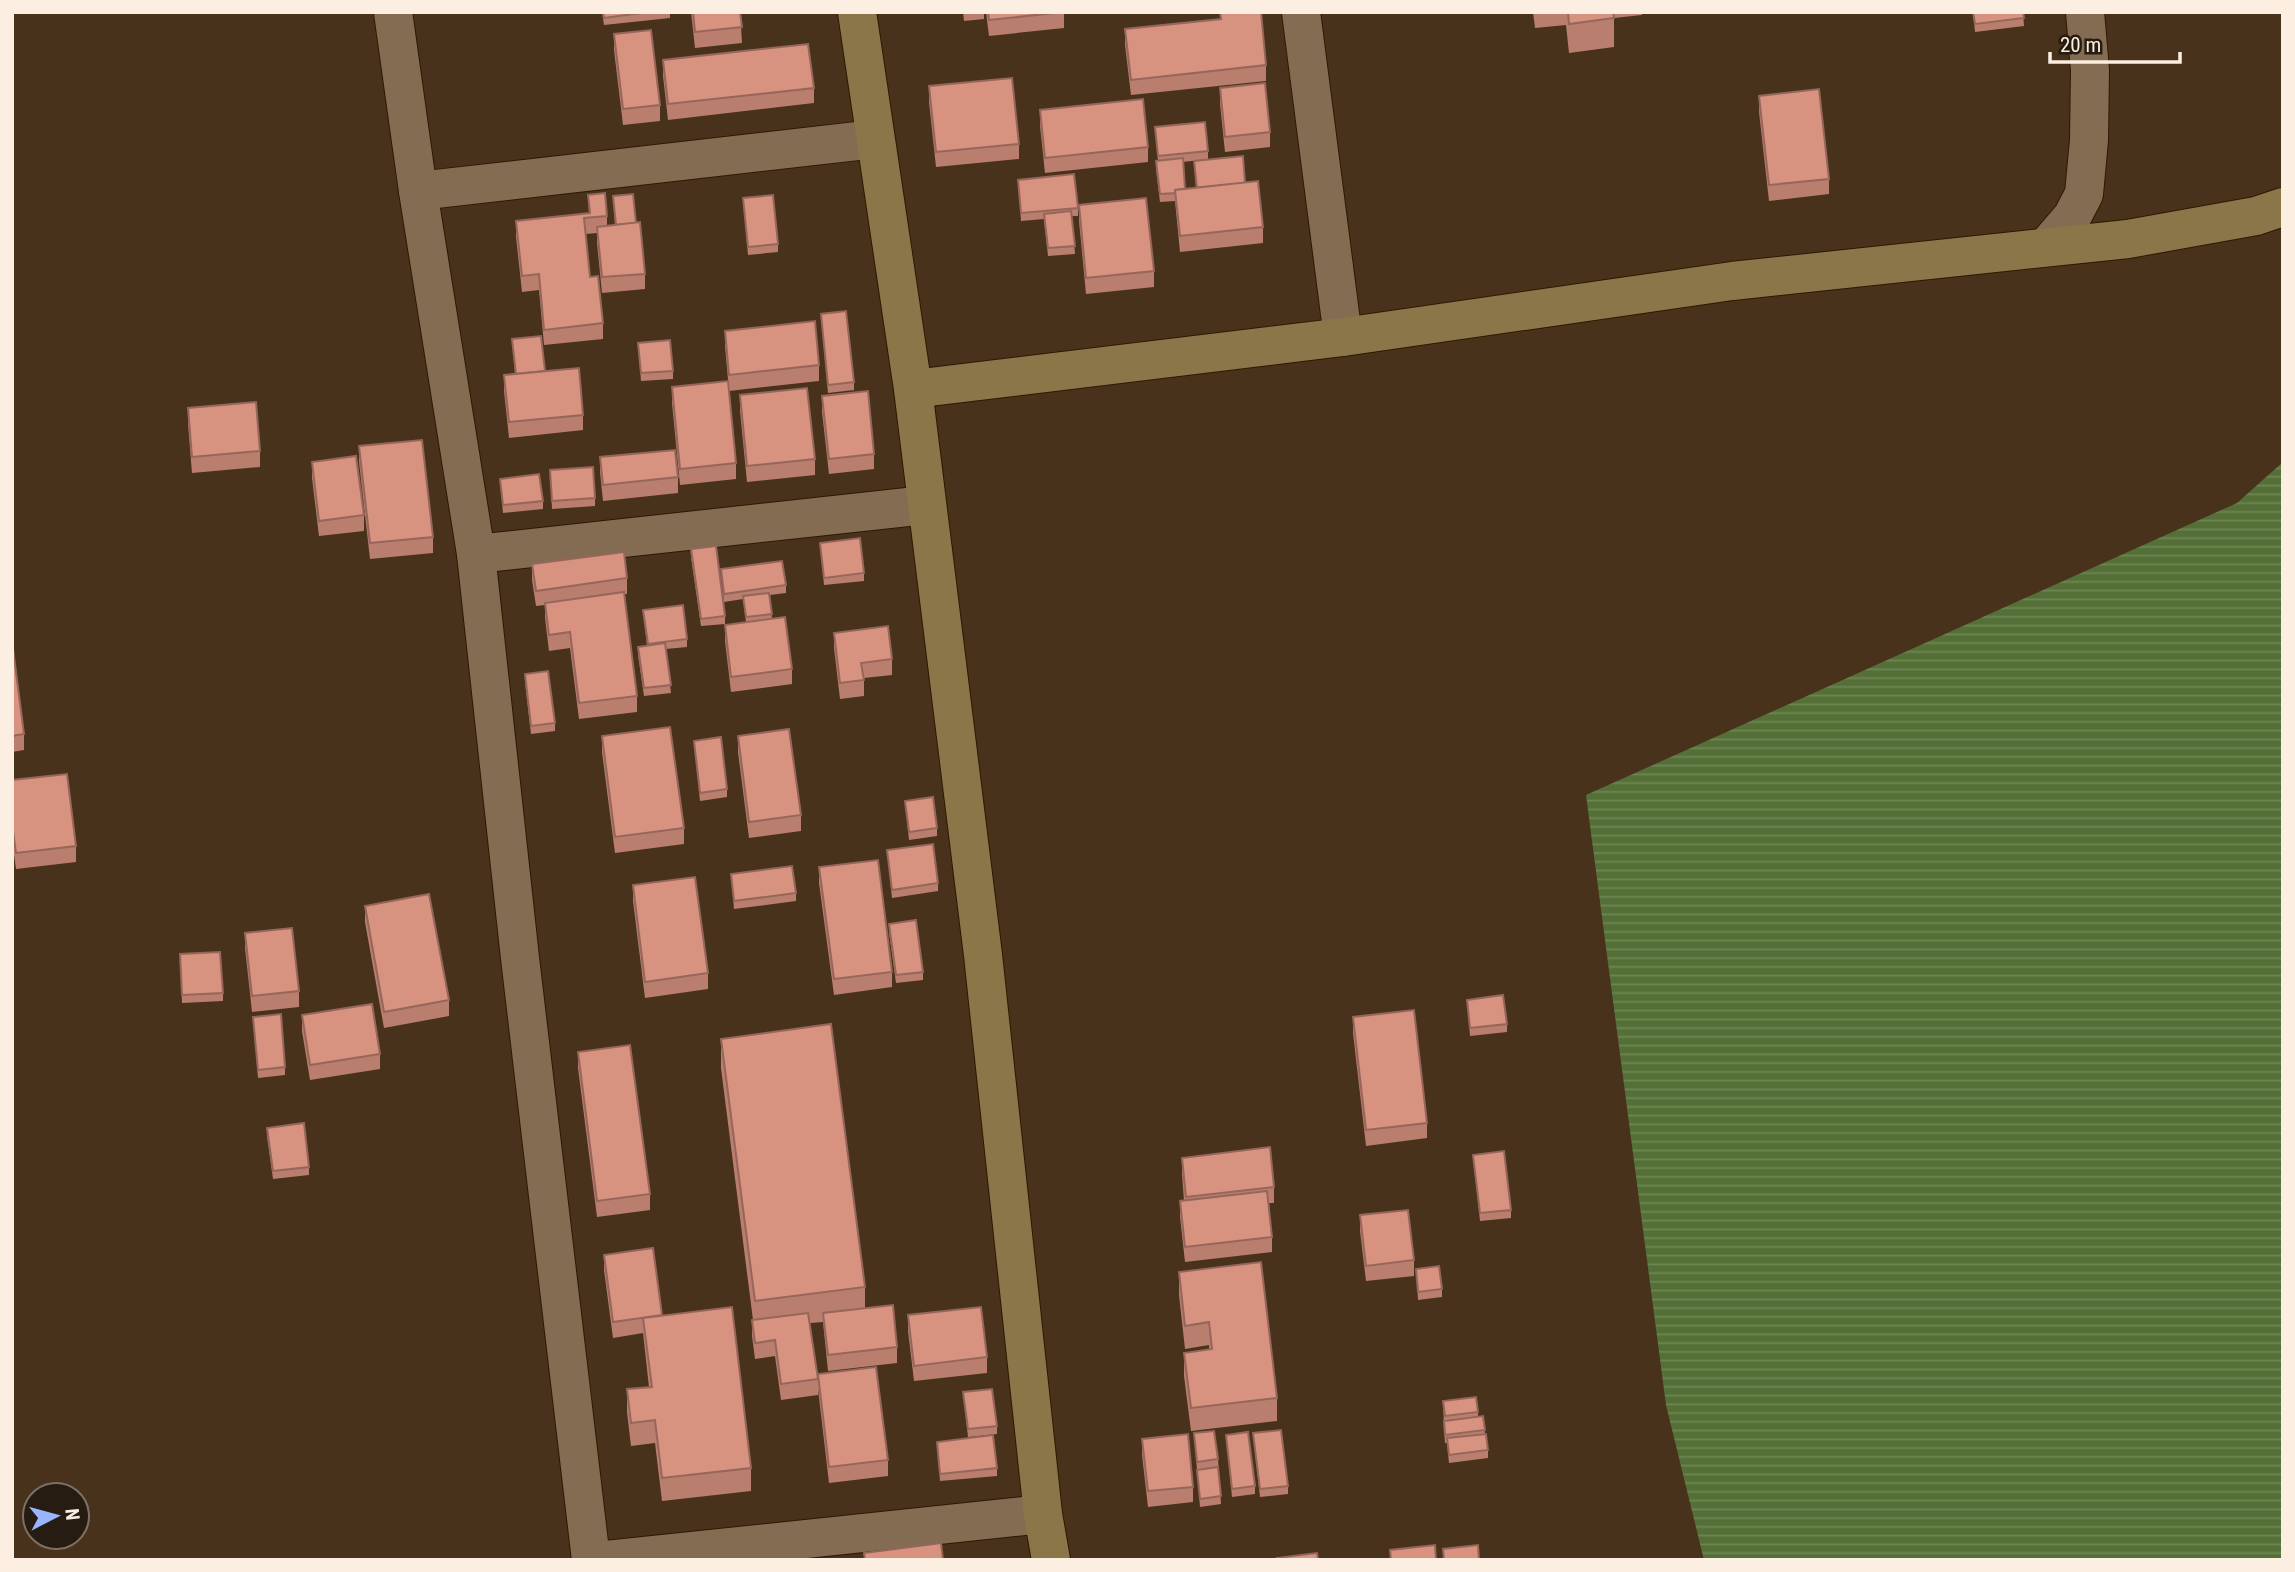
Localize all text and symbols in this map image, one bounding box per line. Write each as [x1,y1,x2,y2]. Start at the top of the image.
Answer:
scale bar [2050,21,2180,65]
text: 20 m [2060,33,2101,57]
north arrow [21,1481,91,1551]
text: N [60,1507,84,1521]

